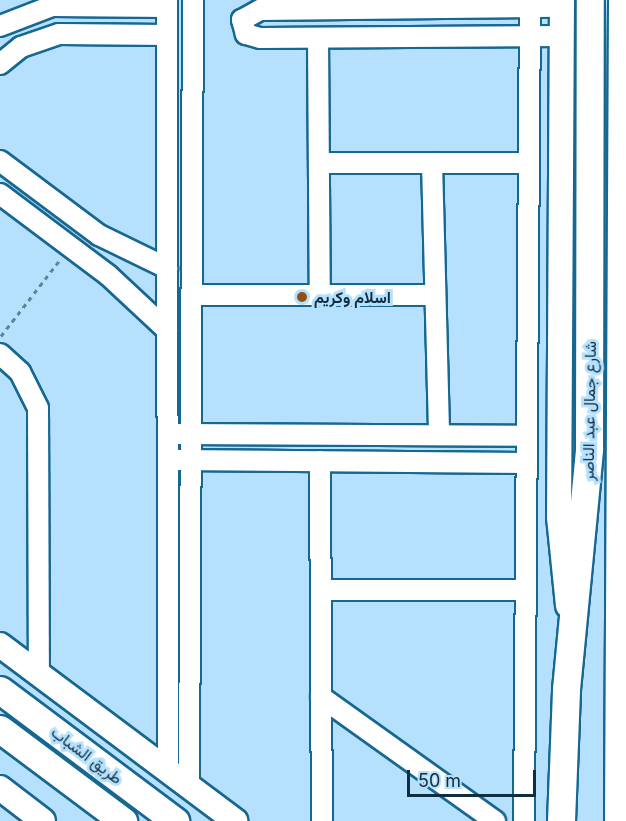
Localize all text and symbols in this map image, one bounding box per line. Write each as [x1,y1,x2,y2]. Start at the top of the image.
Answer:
place label: اسلام وكريم [314,287,391,307]
marker: اسلام وكريم [295,290,309,304]
street label: شارع جمال عبد الناصر [578,341,600,481]
street label: طريق الشباب [48,722,126,788]
scale bar [410,758,539,796]
text: 50 m [418,770,461,791]

